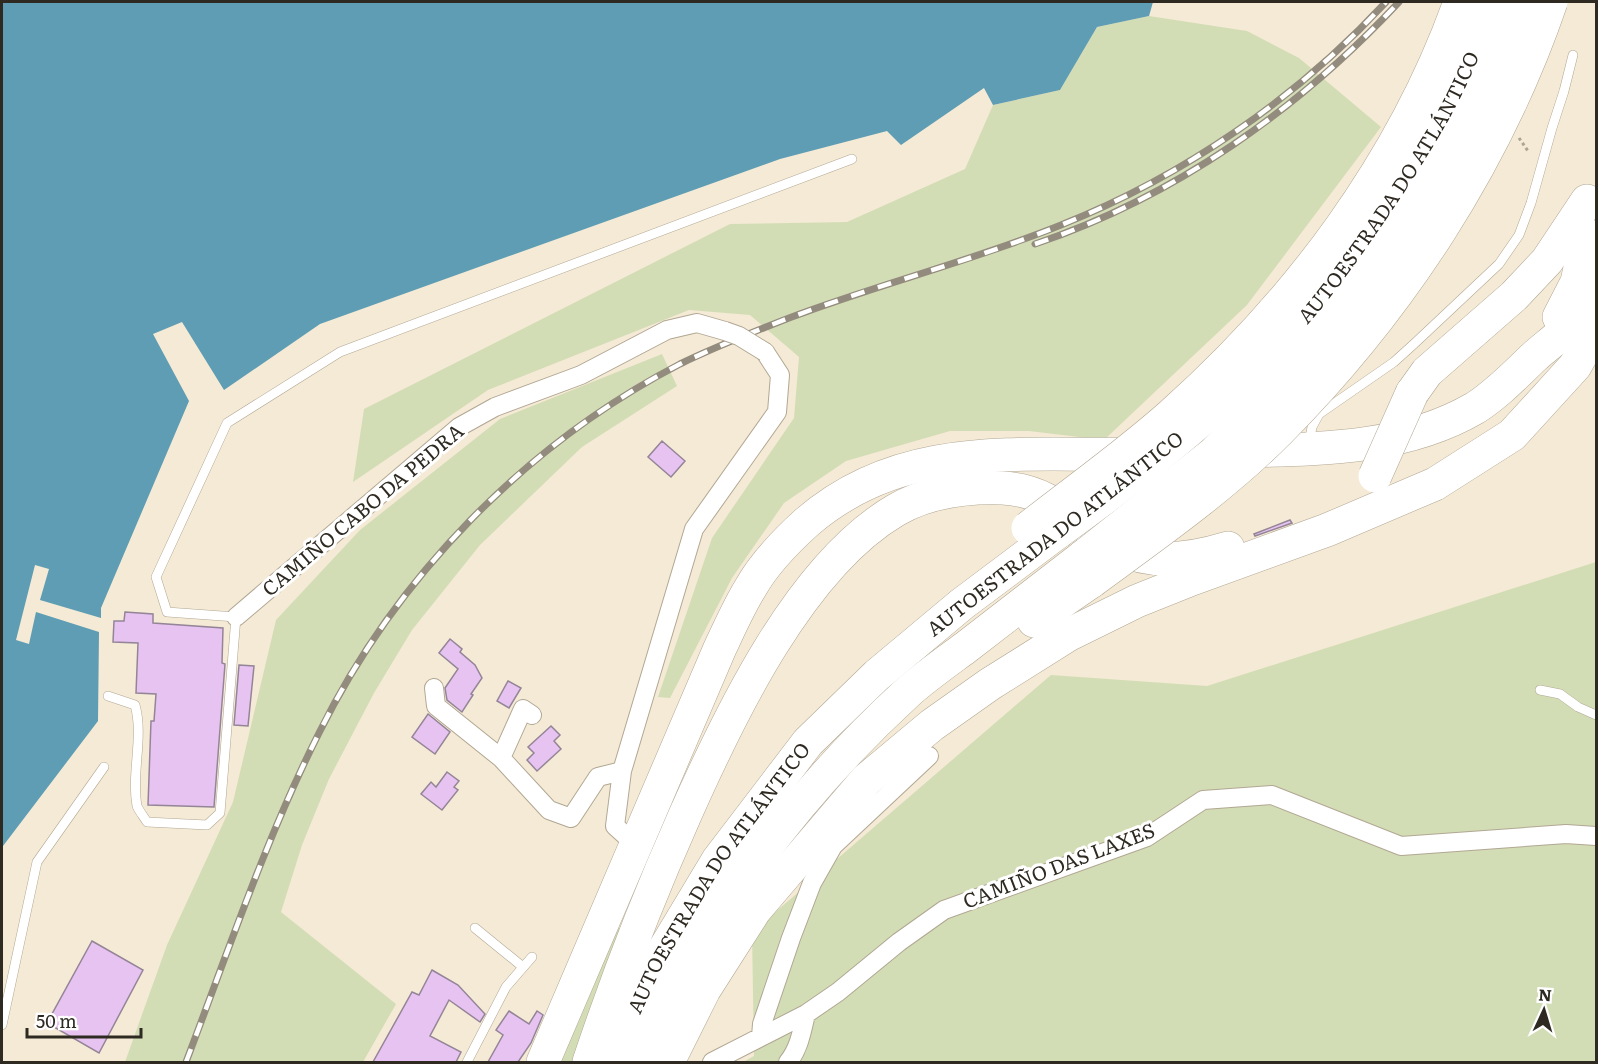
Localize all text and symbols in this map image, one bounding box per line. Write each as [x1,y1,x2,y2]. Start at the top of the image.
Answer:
street label: AUTOESTRADA DO ATLÁNTICO [1289,46,1485,329]
street label: CAMIÑO CABO DA PEDRA [254,415,469,602]
street label: AUTOESTRADA DO ATLÁNTICO [919,423,1189,642]
street label: AUTOESTRADA DO ATLÁNTICO [618,735,816,1018]
street label: CAMIÑO DAS LAXES [958,814,1159,915]
north arrow [1514,980,1574,1040]
text: N [1538,982,1553,1006]
scale bar [27,1001,141,1039]
text: 50 m [36,1007,77,1034]

